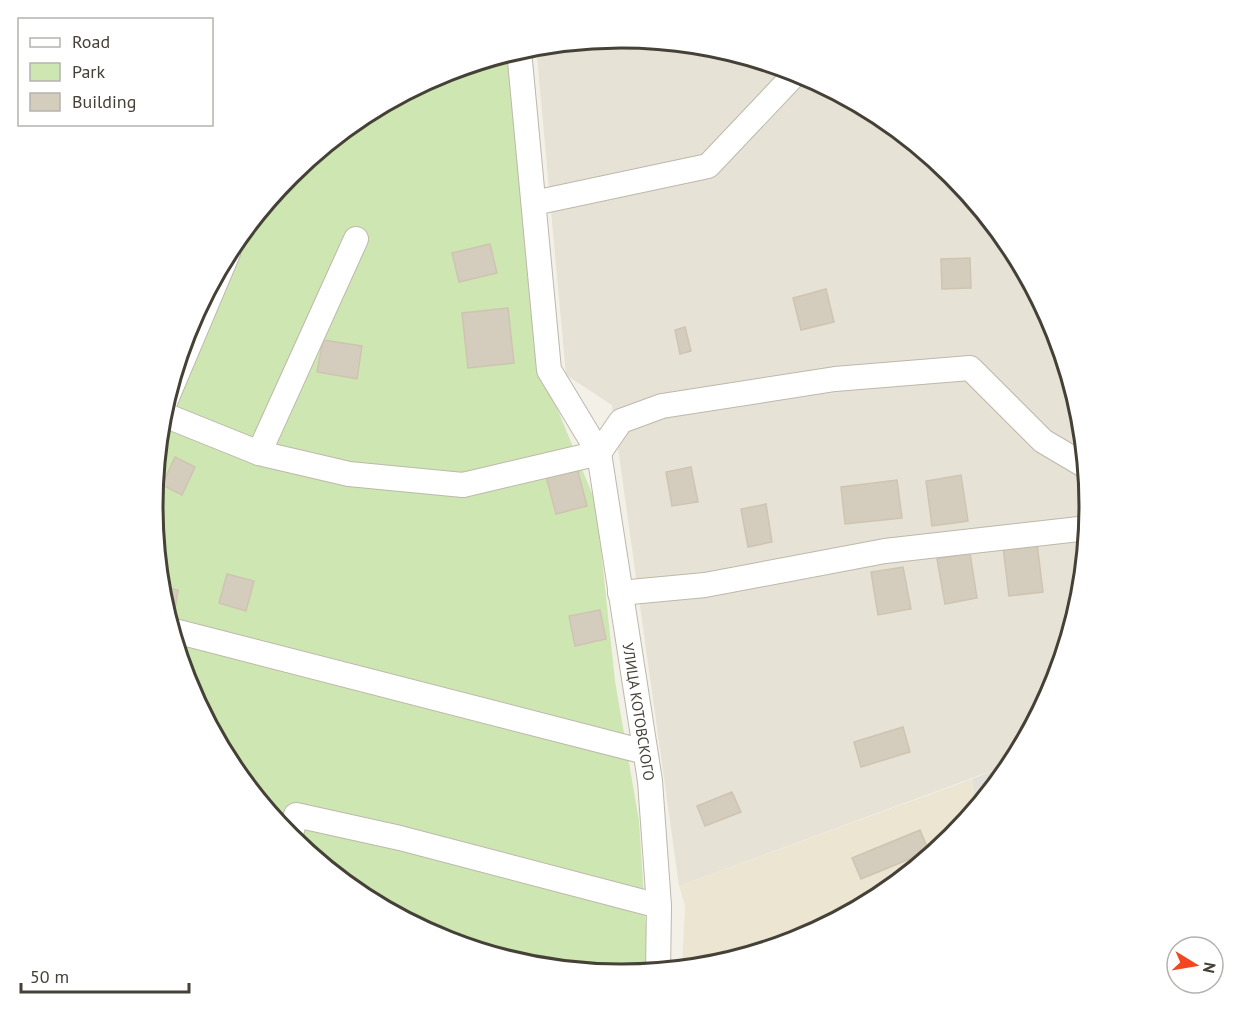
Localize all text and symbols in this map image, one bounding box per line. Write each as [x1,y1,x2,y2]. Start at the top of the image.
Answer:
legend [18,18,213,126]
text: Road [72,30,110,53]
text: Park [72,60,105,83]
text: Building [72,90,136,113]
street label: УЛИЦА КОТОВСКОГО [619,641,659,782]
north arrow [1165,935,1225,995]
scale bar [21,956,189,994]
text: N [1199,961,1221,975]
text: 50 m [30,965,69,988]

